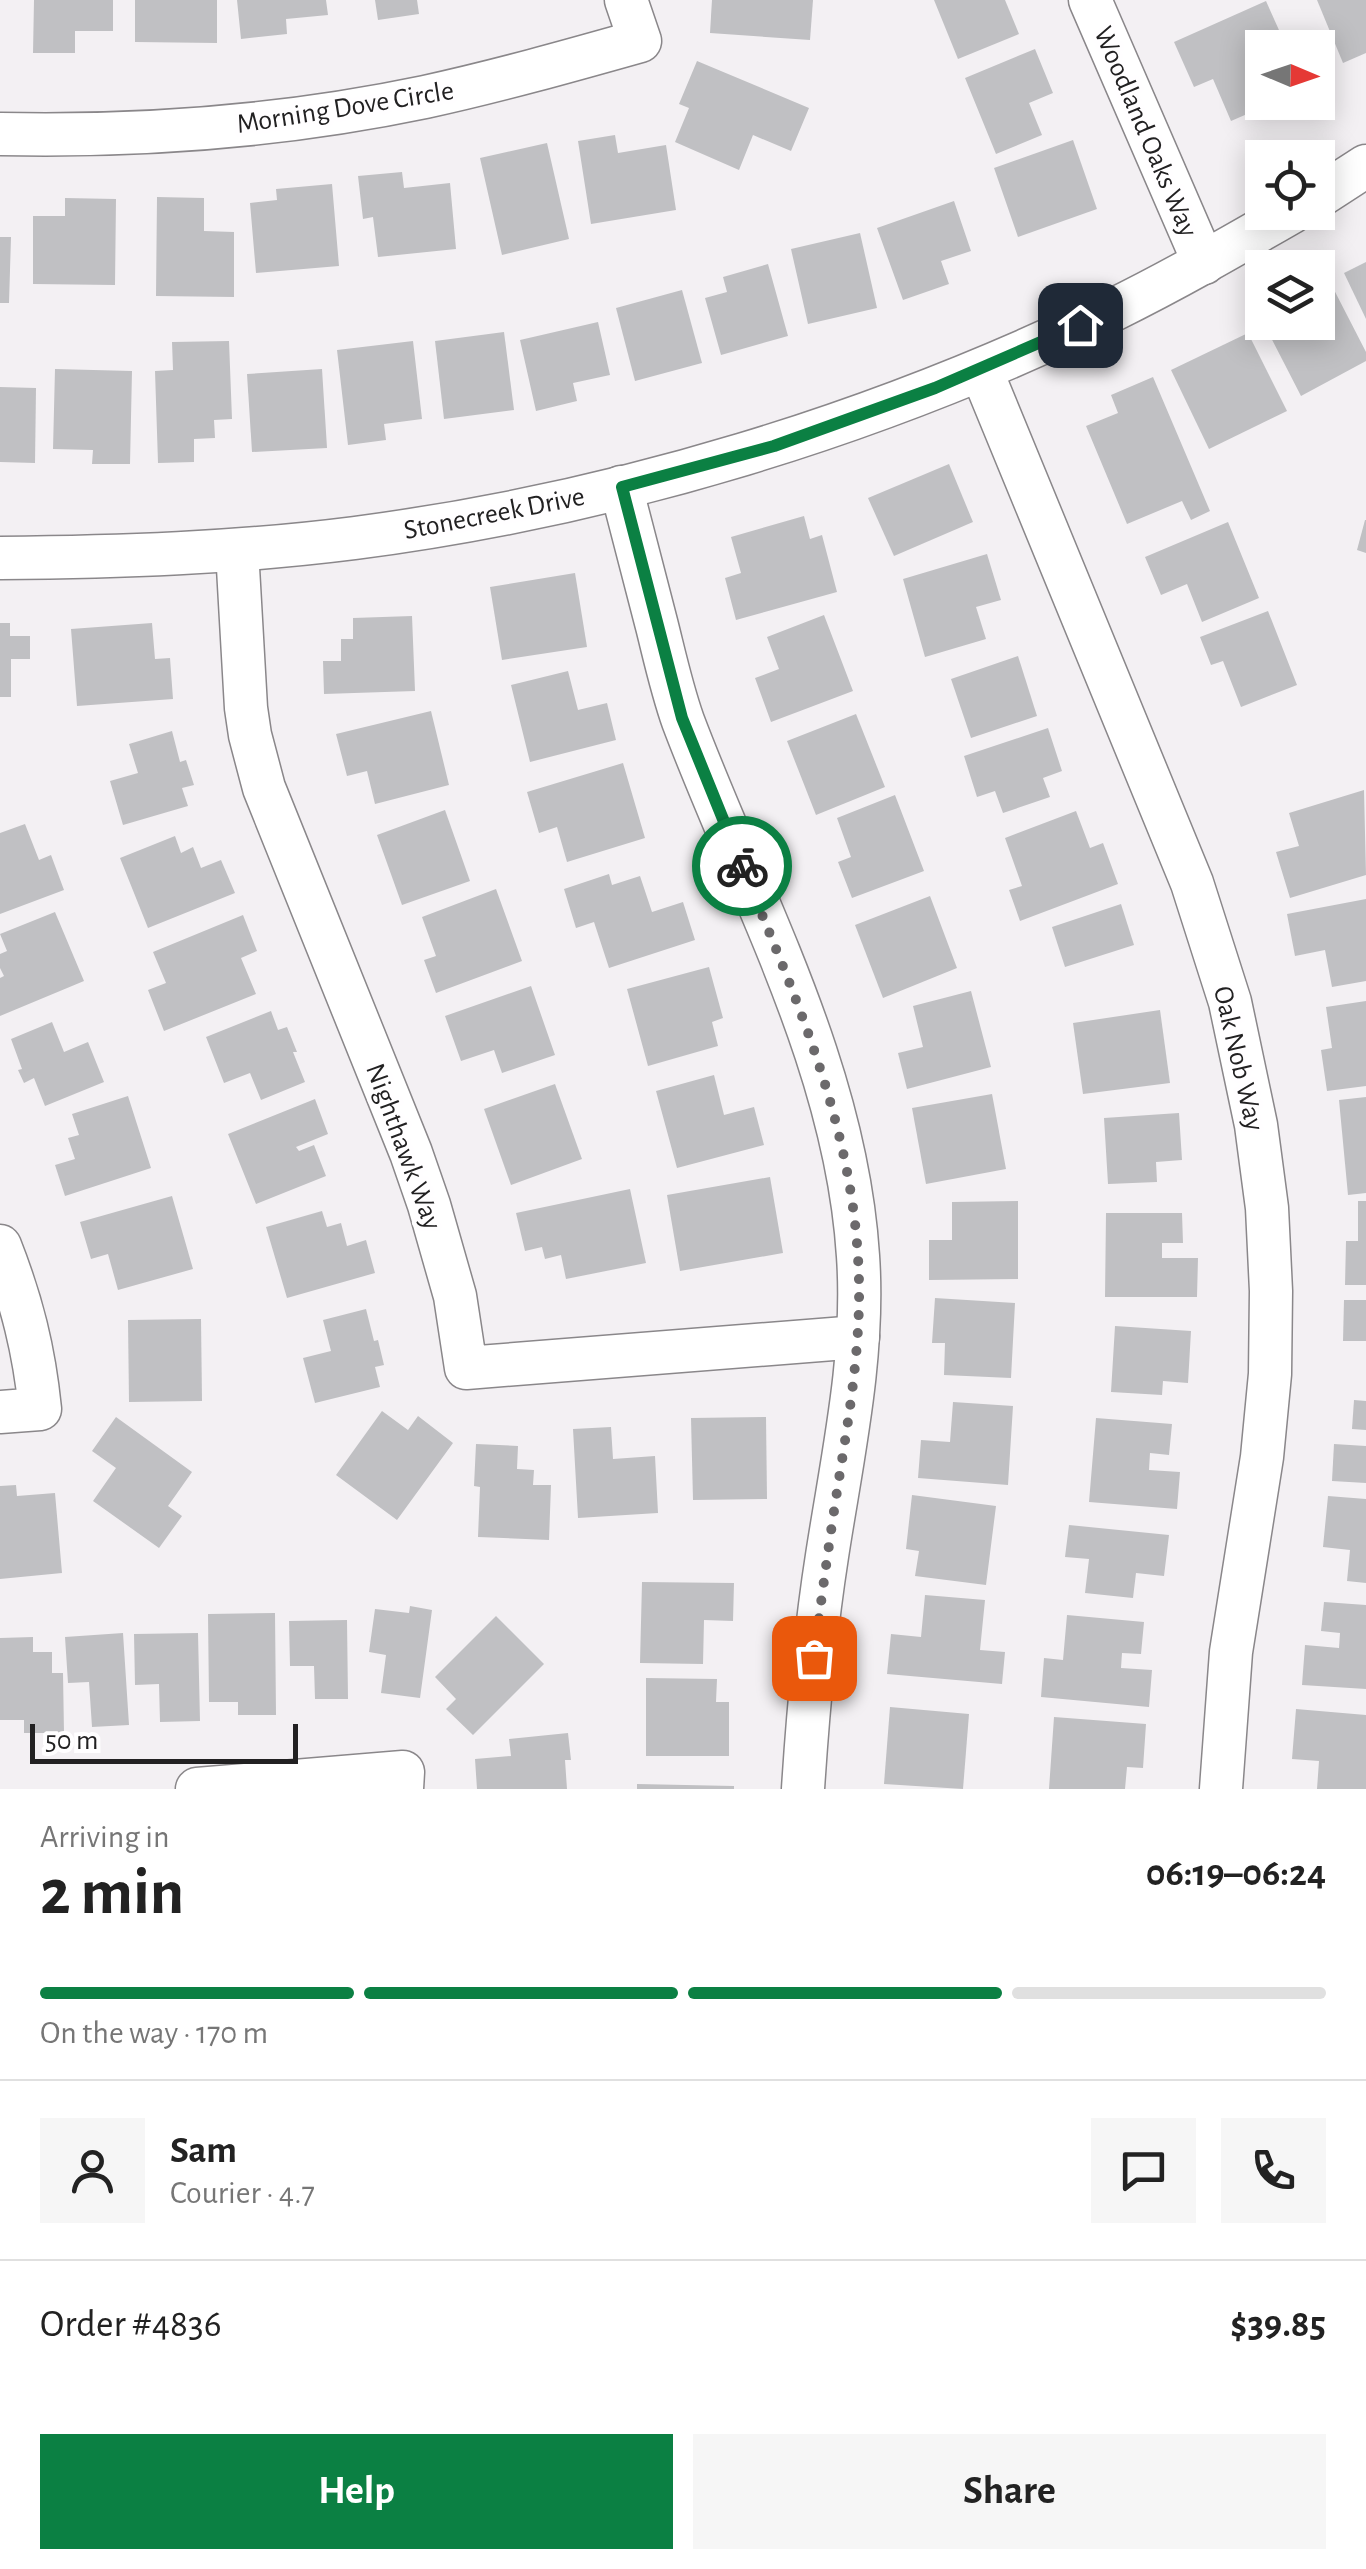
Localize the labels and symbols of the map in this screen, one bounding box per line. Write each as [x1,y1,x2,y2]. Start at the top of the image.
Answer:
street label: Woodland Oaks Way [1088,23,1202,241]
north arrow [1245,30,1335,120]
street label: Morning Dove Circle [235,77,456,139]
pin [1038,283,1123,368]
street label: Stonecreek Drive [402,483,587,545]
courier [692,816,792,916]
street label: Oak Nob Way [1208,983,1268,1133]
street label: Nighthawk Way [360,1060,446,1233]
pin [772,1616,857,1701]
scale bar [30,1719,298,1763]

